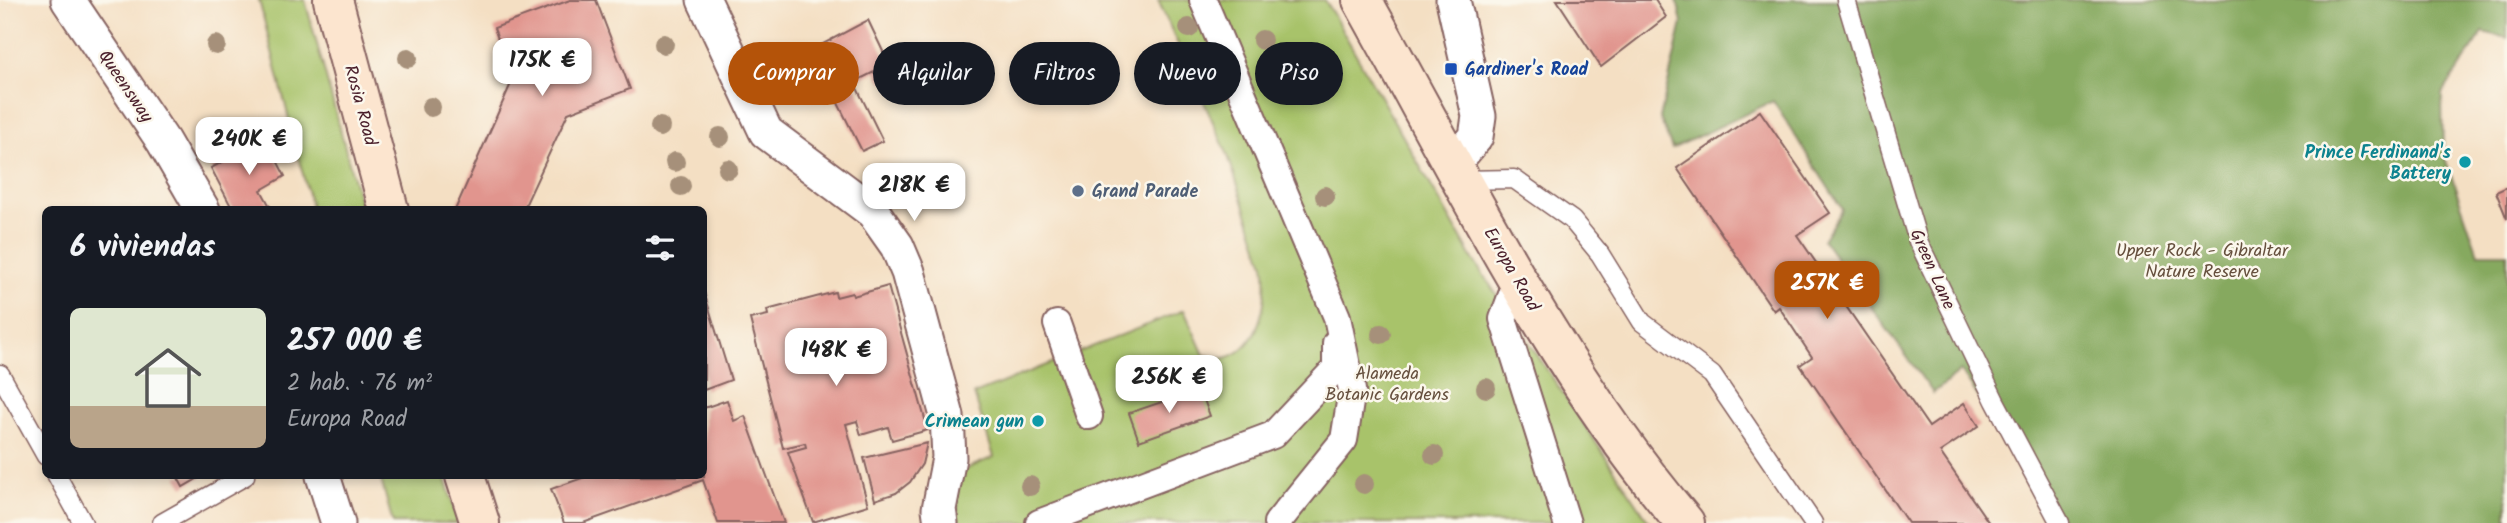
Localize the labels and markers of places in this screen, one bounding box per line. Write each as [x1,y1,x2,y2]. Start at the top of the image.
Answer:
pin: 175K € [485,38,599,98]
place label: Gardiner's Road [1465,56,1589,85]
marker: Gardiner's Road [1443,61,1459,77]
pin: 240K € [192,118,306,177]
place label: Prince Ferdinand's Battery [2305,139,2452,189]
marker: Prince Ferdinand's Battery [2457,154,2473,170]
pin: 218K € [857,164,971,223]
place label: Grand Parade [1092,178,1199,207]
marker: Grand Parade [1070,183,1086,199]
pin: 257K € [1770,262,1884,321]
pin: 148K € [779,328,893,388]
pin: 256K € [1112,356,1226,415]
place label: Crimean gun [925,408,1024,437]
marker: Crimean gun [1030,413,1046,429]

